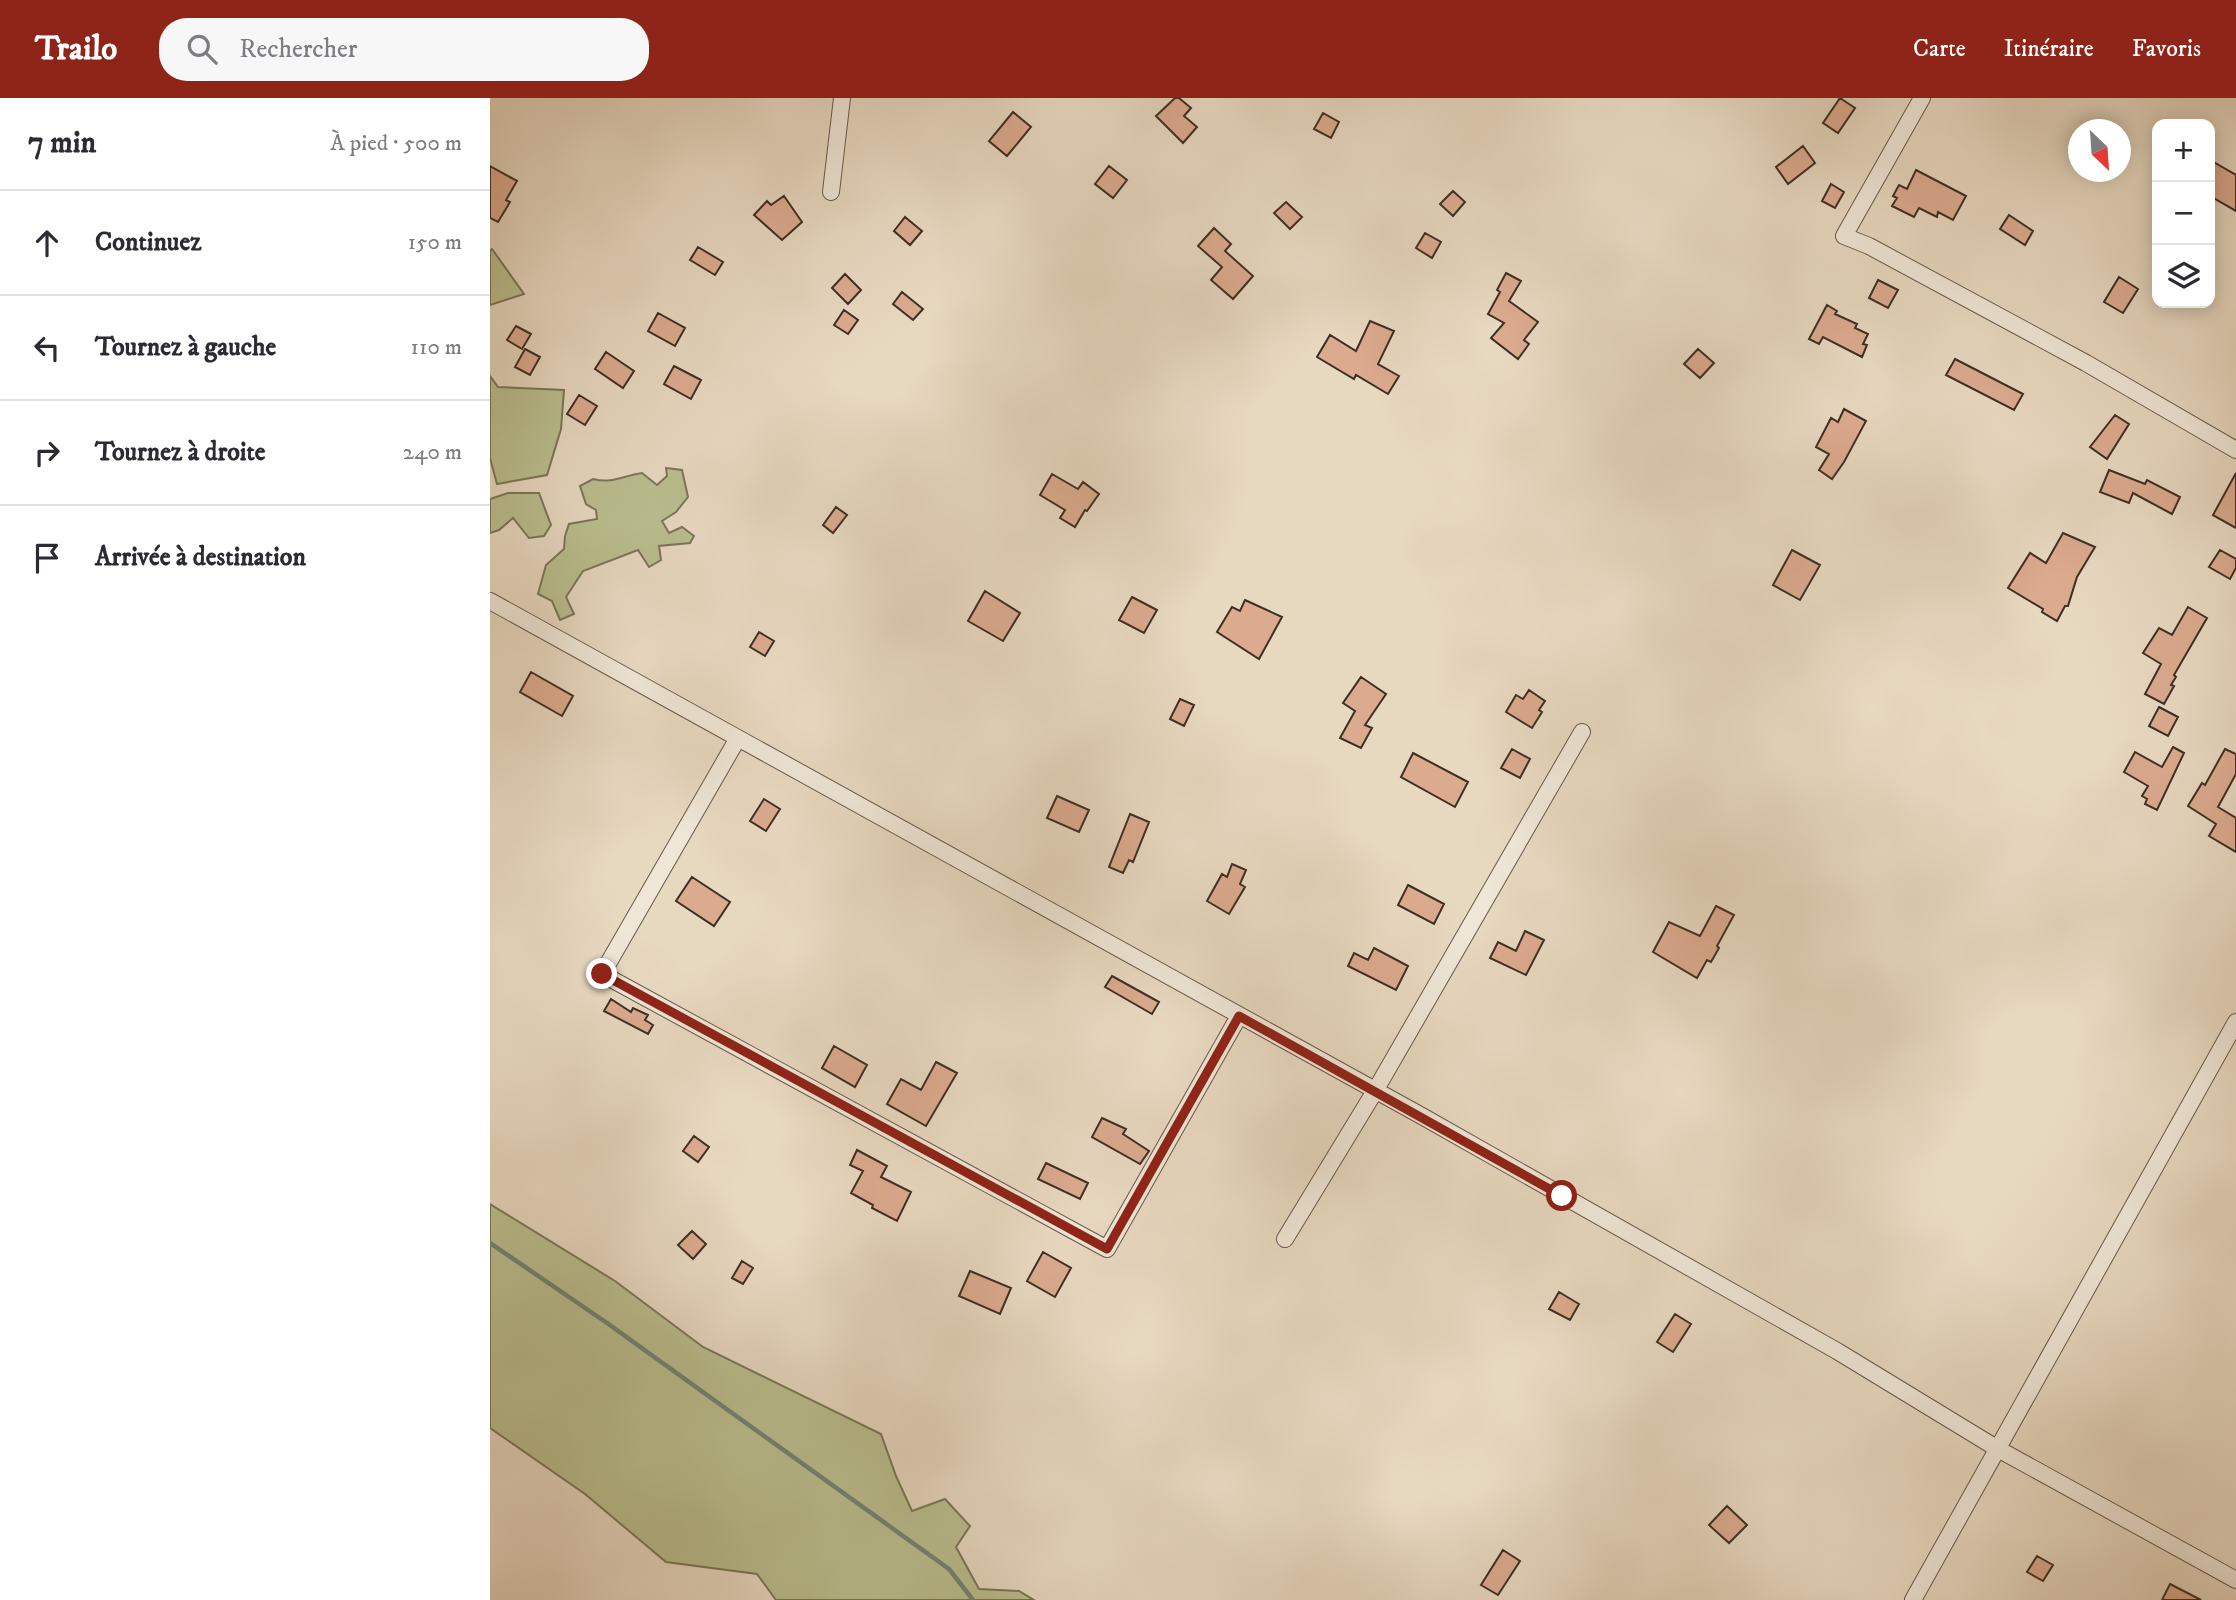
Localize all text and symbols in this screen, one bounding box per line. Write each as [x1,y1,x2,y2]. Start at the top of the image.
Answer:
search box [159,18,649,81]
text: Trailo [35,29,117,70]
icon: search [183,30,221,68]
text: Rechercher [239,33,357,66]
text: Carte [1913,34,1966,64]
text: Itinéraire [2004,34,2094,64]
text: Favoris [2132,34,2201,64]
north arrow [2068,119,2131,182]
map controls [2152,119,2215,308]
button: + [2152,119,2215,182]
text: 7 min [28,125,96,162]
text: À pied · 500 m [330,129,462,158]
button: − [2152,182,2215,245]
icon: ahead [28,224,66,262]
text: Continuez [95,226,201,259]
text: 150 m [408,228,462,257]
button: layers [2152,245,2215,308]
icon: left [28,329,66,367]
text: Tournez à gauche [95,331,276,364]
text: 110 m [411,333,462,362]
icon: right [28,434,66,472]
text: Tournez à droite [95,436,266,469]
text: 240 m [403,438,462,467]
icon: arrive [28,539,66,577]
text: Arrivée à destination [95,541,306,574]
route end [586,958,617,989]
route start [1546,1180,1577,1211]

